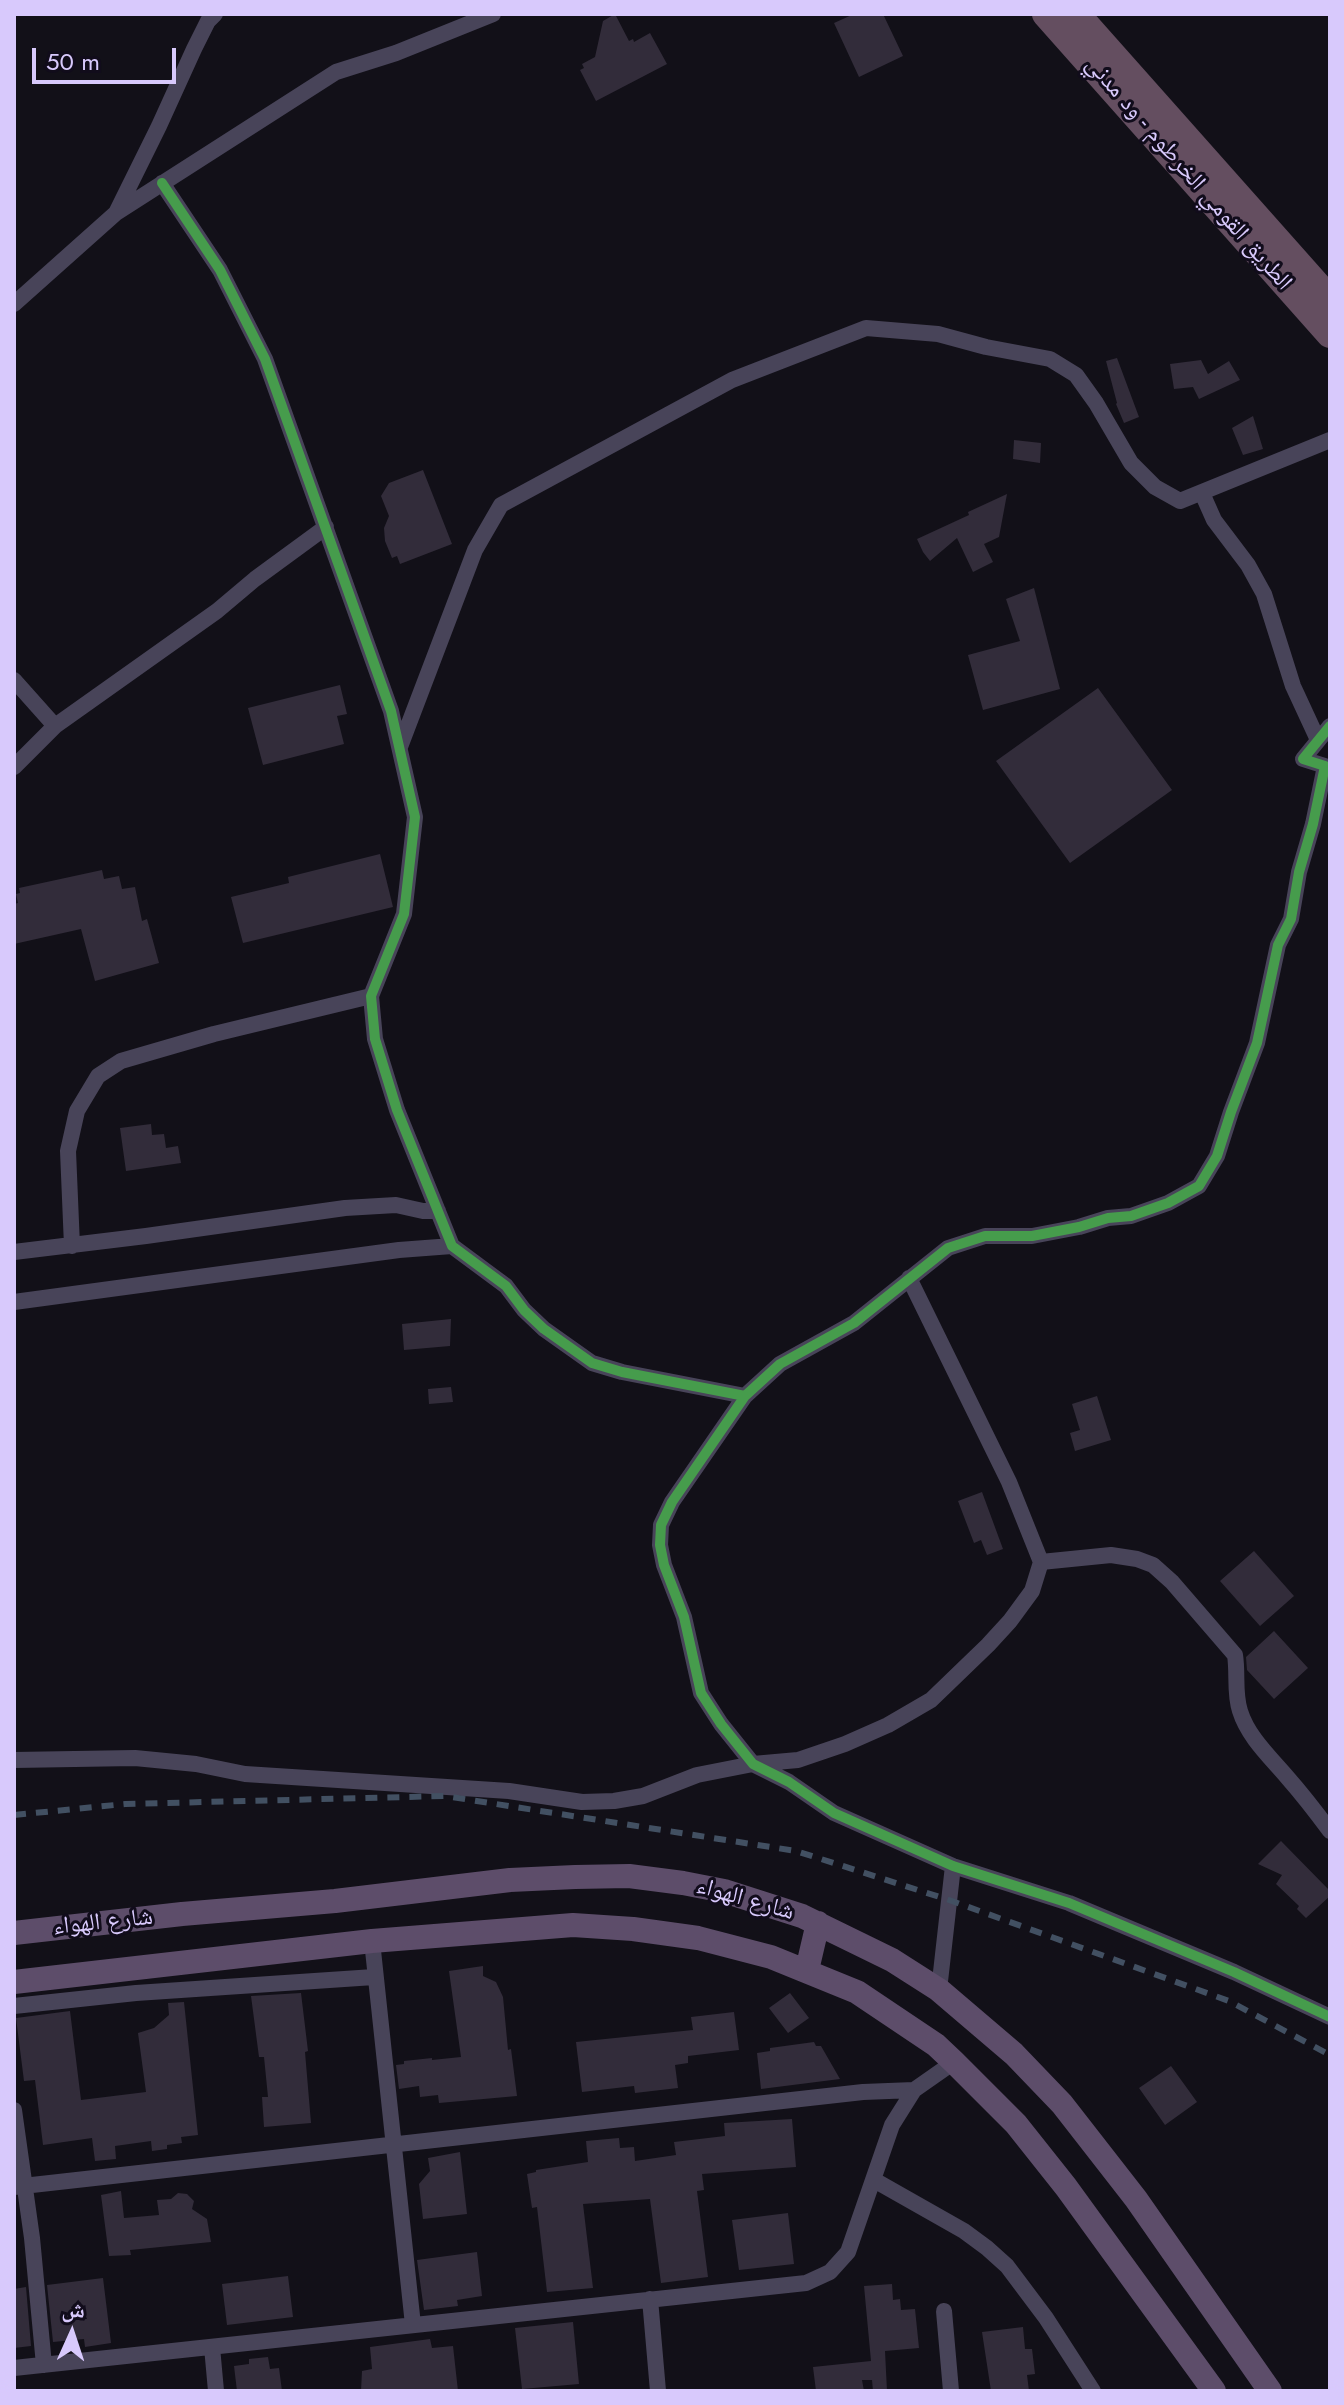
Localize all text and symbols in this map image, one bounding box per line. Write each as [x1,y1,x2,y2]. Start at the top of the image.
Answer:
scale bar [36,32,180,82]
text: 50 m [46,44,100,79]
street label: الطريق القومي الخرطوم - ود مدني [1078,51,1298,297]
street label: شارع الهواء [693,1872,797,1928]
street label: شارع الهواء [52,1903,154,1943]
text: ش [61,2292,86,2326]
north arrow [32,2293,112,2373]

